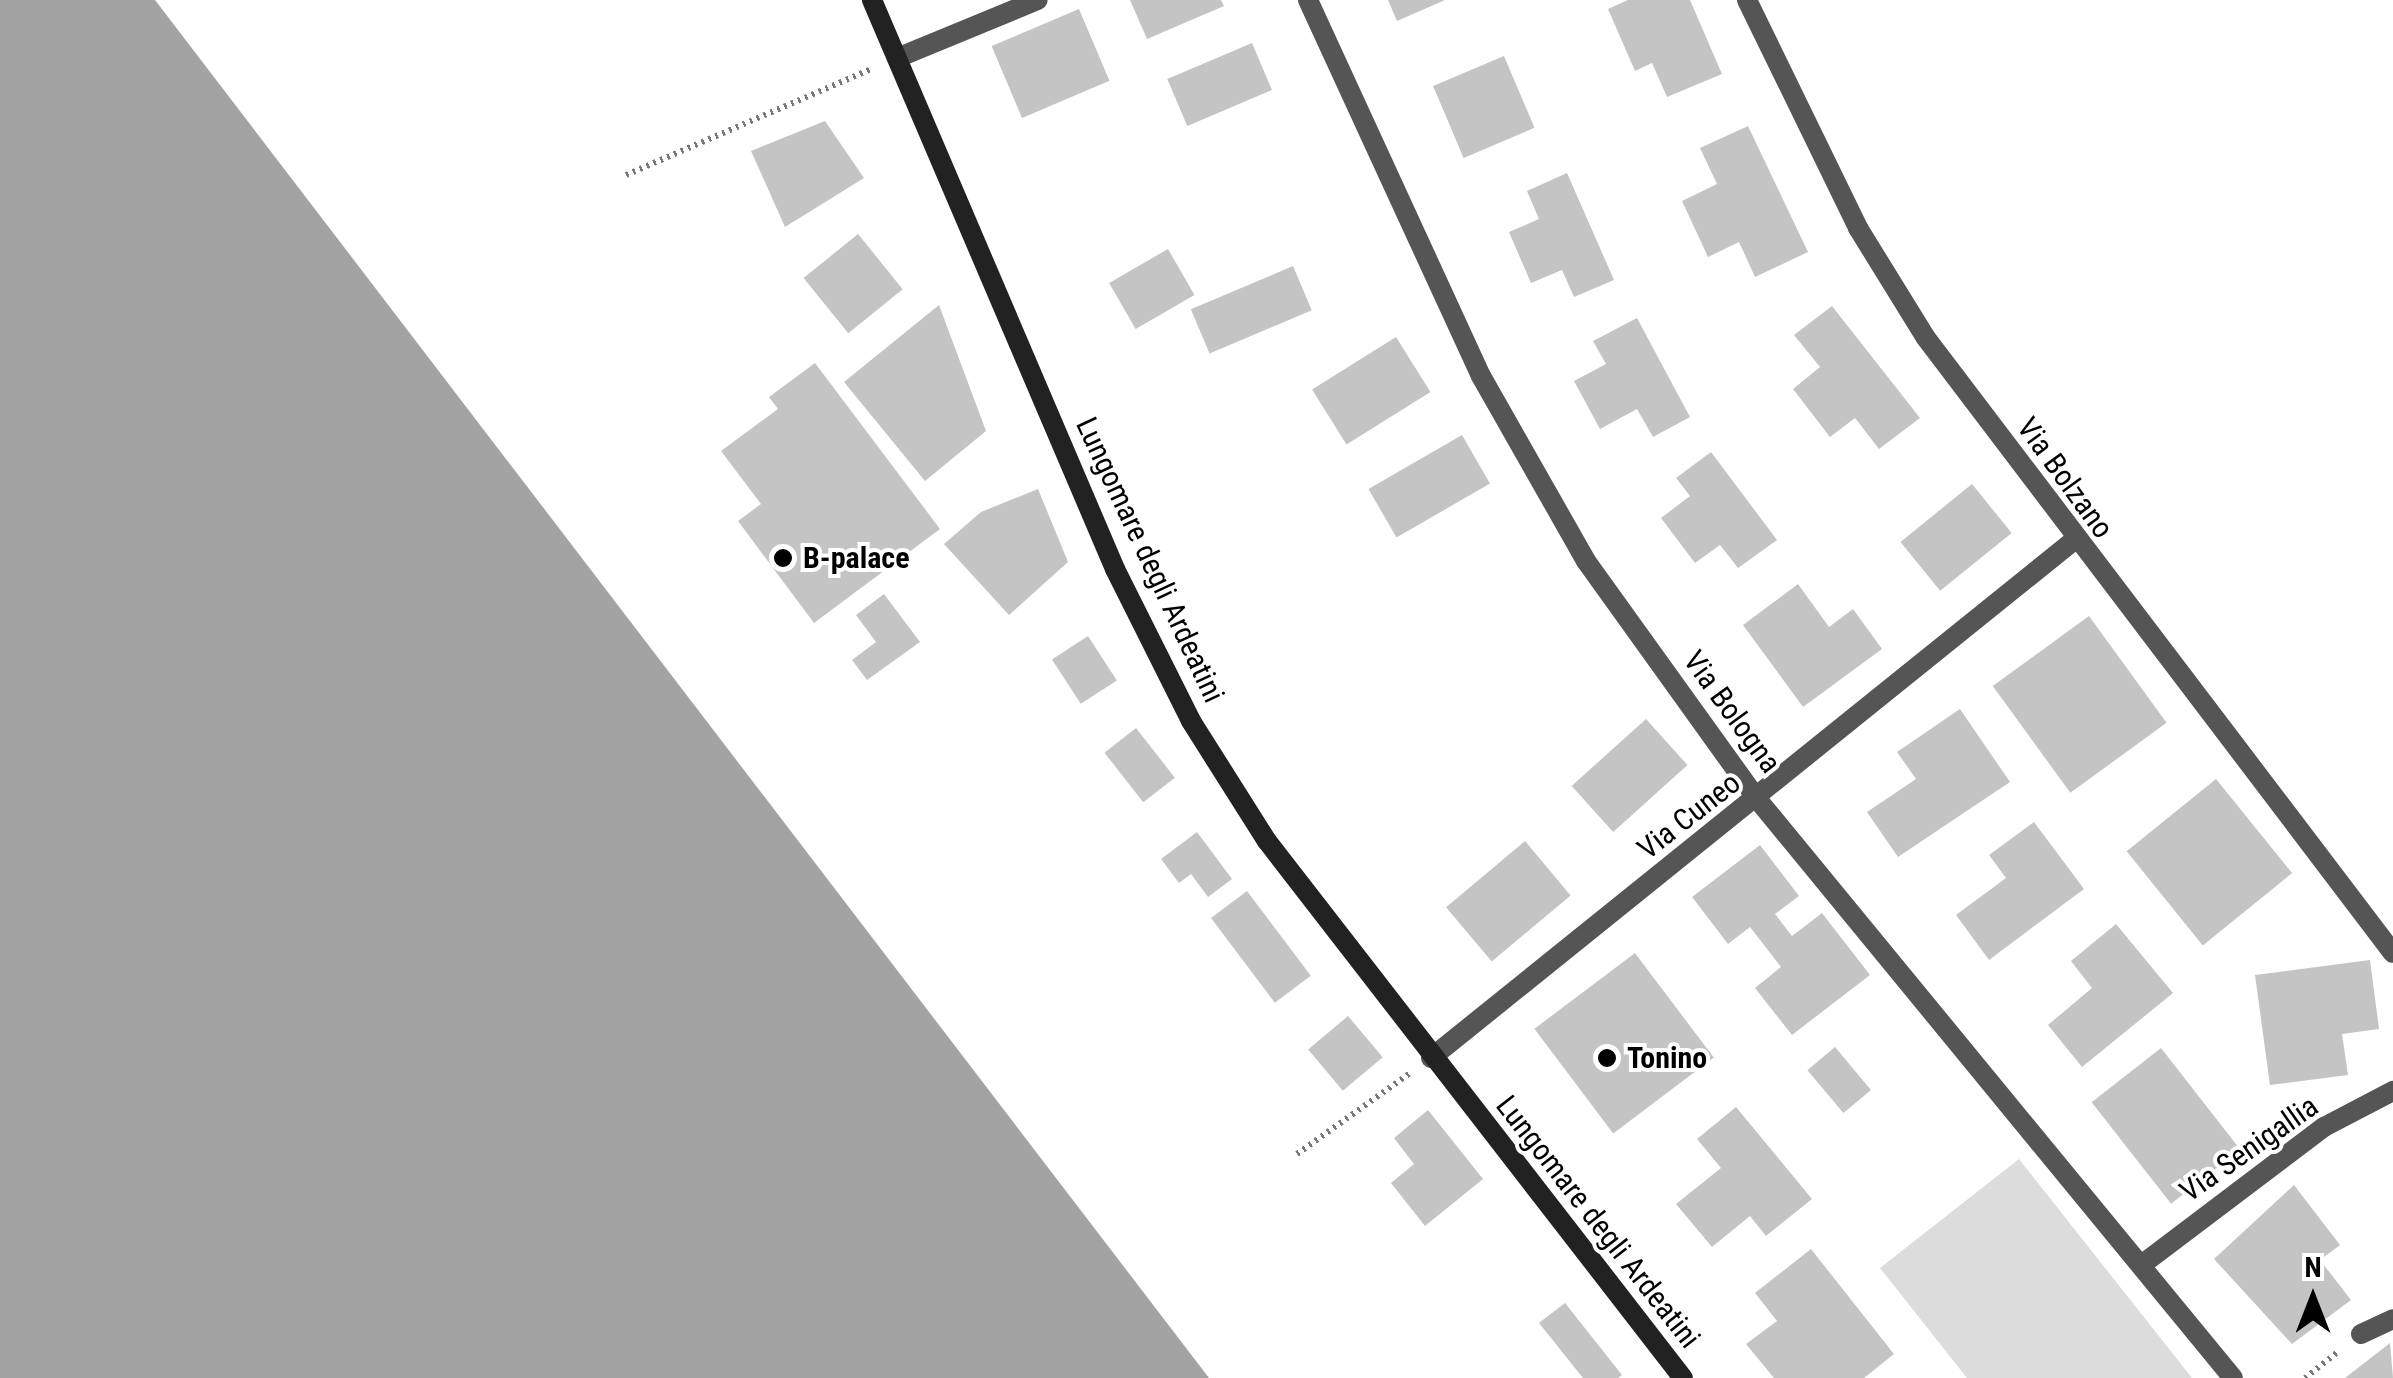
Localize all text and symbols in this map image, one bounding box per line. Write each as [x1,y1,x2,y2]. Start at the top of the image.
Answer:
street label: Via Bolzano [2009,411,2121,545]
street label: Lungomare degli Ardeatini [1068,412,1232,708]
place label: B-palace [803,540,909,576]
marker: B-palace [772,547,794,569]
street label: Via Bologna [1676,644,1788,780]
street label: Via Cuneo [1631,765,1747,867]
place label: Tonino [1627,1040,1707,1076]
marker: Tonino [1596,1047,1618,1069]
street label: Via Senigallia [2173,1088,2325,1210]
street label: Lungomare degli Ardeatini [1488,1089,1708,1355]
north arrow [2263,1248,2363,1348]
text: N [2304,1251,2322,1284]

